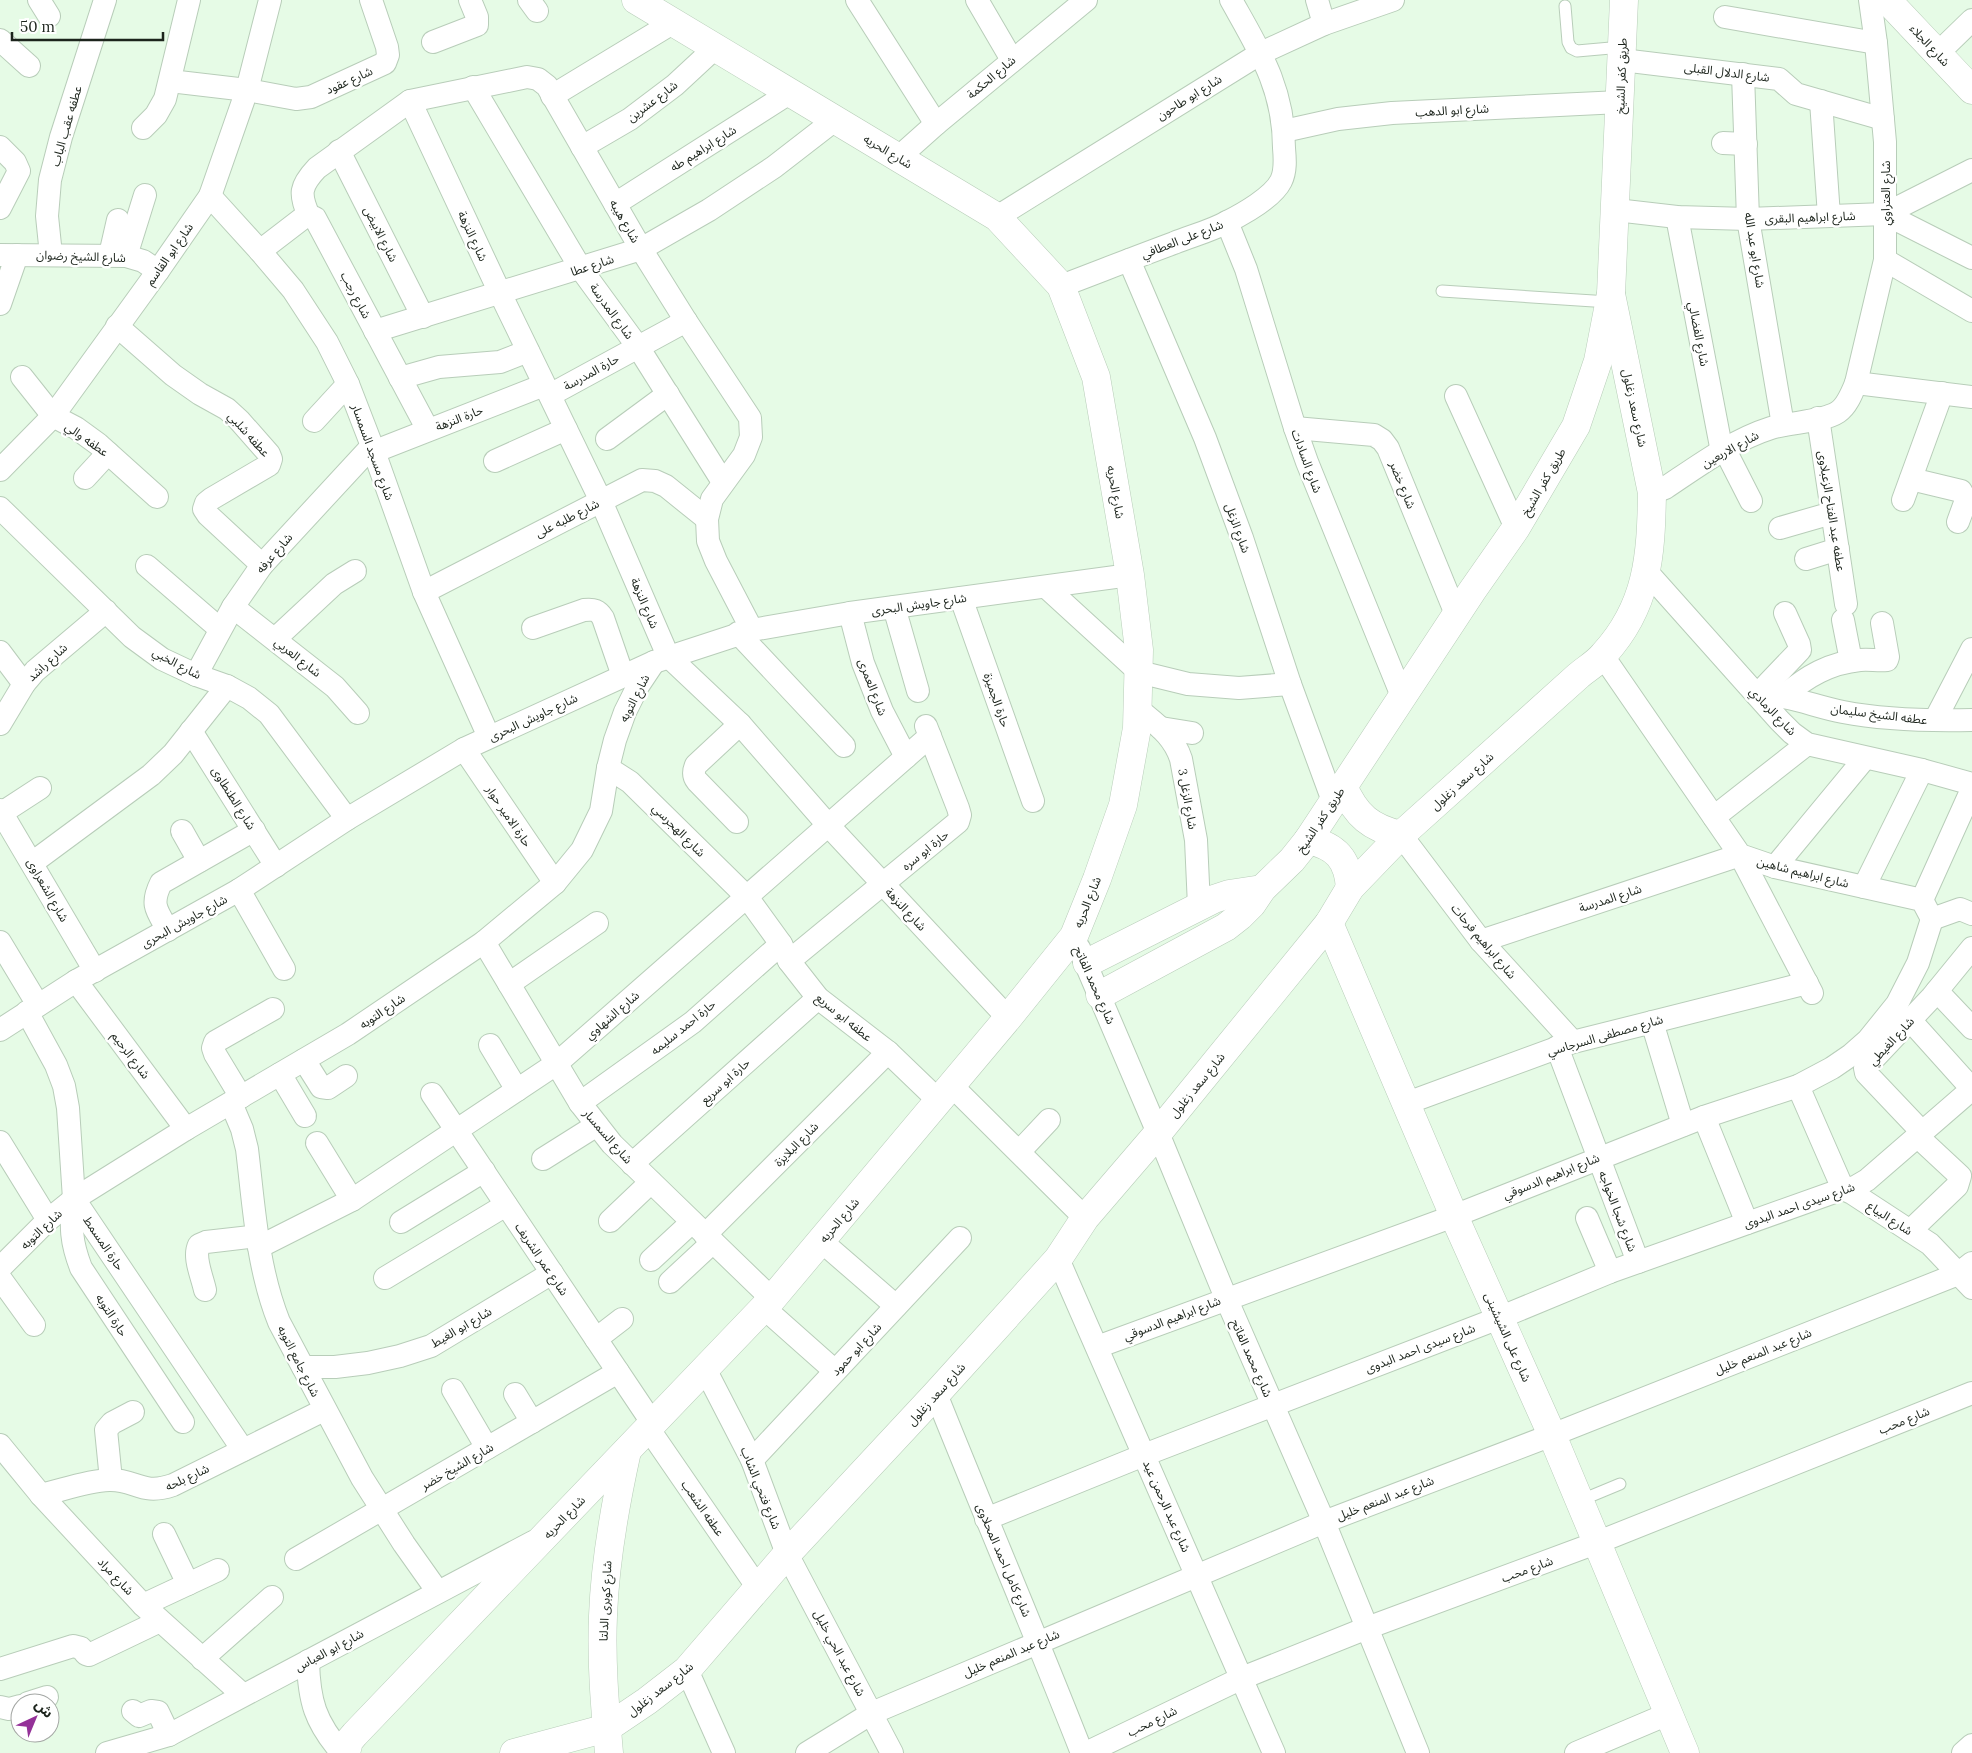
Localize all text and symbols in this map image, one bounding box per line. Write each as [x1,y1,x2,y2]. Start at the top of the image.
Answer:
scale bar [12,10,164,42]
text: 50 m [20,17,55,36]
street label: شارع الجلاء [1905,21,1953,71]
street label: طريق كفر الشيخ [1612,38,1632,114]
street label: شارع الحكمة [964,52,1020,103]
street label: شارع الدلال القبلى [1683,59,1771,87]
street label: شارع عقود [323,63,376,99]
street label: شارع ابو طاحون [1154,71,1225,125]
street label: شارع عشرين [624,77,681,127]
street label: عطفه عقب الباب [47,84,85,168]
street label: شارع ابو الدهب [1415,101,1489,121]
street label: شارع ابراهيم طه [667,122,740,176]
street label: شارع الحريه [860,131,915,173]
street label: شارع العتراوي [1878,160,1895,226]
street label: شارع هيبه [605,197,643,246]
street label: شارع الابيض [359,204,401,265]
street label: شارع ابراهيم البقرى [1764,208,1856,228]
street label: شارع النزهة [453,209,491,264]
street label: شارع ابو عبد الله [1740,211,1768,289]
street label: شارع على العطافي [1139,216,1226,264]
street label: شارع ابو القاسم [142,220,198,289]
street label: شارع الشيخ رضوان [36,247,126,267]
street label: شارع عطا [568,251,616,281]
street label: شارع رجب [336,269,375,322]
street label: شارع المدرسة [585,280,637,343]
street label: شارع الفضالي [1683,301,1713,368]
street label: حارة المدرسة [561,351,621,393]
street label: شارع سعد زغلول [1617,368,1651,449]
street label: شارع مسجد السمسار [346,401,397,503]
street label: حارة النزهة [433,402,485,434]
street label: عطفه شلبي [223,408,273,461]
street label: عطفه والي [61,419,112,462]
street label: شارع السادات [1287,427,1325,496]
street label: شارع الاربعين [1699,427,1762,473]
street label: طريق كفر الشيخ [1517,445,1570,520]
street label: عطفه عبد الفتاح الزعبلاوى [1813,450,1849,573]
street label: شارع خضر [1384,458,1419,512]
street label: شارع الحريه [1102,464,1128,520]
street label: شارع طلبه على [532,495,602,542]
street label: شارع الزغل [1220,501,1254,556]
street label: شارع عرفه [253,530,297,577]
street label: شارع النزهة [626,575,662,631]
street label: شارع جاويش البحرى [870,590,968,620]
street label: شارع العربي [270,634,324,682]
street label: شارع راشد [24,640,72,686]
street label: شارع الخبي [149,644,204,685]
street label: شارع العمرى [853,656,891,718]
street label: حارة الجميزة [981,671,1013,729]
street label: شارع التوبه [616,672,654,725]
street label: شارع الرمادي [1744,684,1800,740]
street label: شارع جاويش البحرى [486,690,581,746]
street label: عطفه الشيخ سليمان [1830,701,1928,729]
street label: شارع سعد زغلول [1427,749,1498,815]
street label: شارع الطنطاوى [207,764,259,833]
street label: شارع الزغل 3 [1173,767,1201,831]
street label: حارة الامير حوار [482,782,535,850]
street label: طريق كفر الشيخ [1292,784,1349,857]
street label: شارع الهجرسي [647,800,709,862]
street label: حارة ابو سره [899,827,951,873]
street label: شارع ابراهيم شاهين [1755,853,1851,893]
street label: شارع الشعراوى [22,856,72,925]
street label: شارع الحريه [1070,874,1106,931]
street label: شارع المدرسة [1577,881,1644,917]
street label: شارع النزهة [881,884,930,935]
street label: شارع جاويش البحرى [138,891,231,953]
street label: شارع ابراهيم فرحات [1447,900,1520,983]
street label: شارع محمد الفاتح [1069,944,1119,1027]
street label: شارع الشهاوي [582,987,644,1045]
street label: شارع التوبه [356,990,409,1033]
street label: عطفه ابو سريع [812,990,875,1046]
street label: حارة احمد سليمه [648,996,719,1058]
street label: شارع مصطفى السرجاسي [1545,1011,1665,1061]
street label: شارع الغيطي [1865,1014,1919,1070]
street label: شارع الرحيم [107,1028,154,1083]
street label: شارع سعد زغلول [1166,1049,1229,1122]
street label: حارة ابو سريع [697,1055,754,1109]
street label: شارع السمسار [578,1105,636,1168]
street label: شارع البلايزة [771,1119,823,1171]
street label: شارع ابراهيم الدسوقي [1501,1150,1603,1205]
street label: شارع شجا الخواجه [1594,1168,1640,1254]
street label: شارع سيدى احمد البدوى [1742,1179,1857,1233]
street label: شارع الحريه [816,1195,864,1247]
street label: شارع البياع [1864,1198,1915,1240]
street label: شارع التوبه [17,1206,66,1254]
street label: حارة المسمط [80,1213,128,1273]
street label: شارع عمر الشريف [510,1220,572,1299]
street label: شارع على الشيشينى [1480,1290,1534,1385]
street label: حارة التوبه [93,1291,131,1339]
street label: شارع ابراهيم الدسوقي [1121,1293,1224,1346]
street label: شارع ابو الغيط [428,1303,495,1352]
street label: شارع محمد الفاتح [1226,1317,1276,1400]
street label: شارع ابو حمود [828,1319,886,1380]
street label: شارع سيدى احمد البدوى [1363,1320,1478,1378]
street label: شارع جامع التوبه [273,1323,323,1400]
street label: شارع عبد المنعم خليل [1712,1325,1814,1379]
street label: شارع سعد زغلول [904,1359,970,1430]
street label: شارع محب [1876,1403,1932,1439]
street label: شارع الشيخ خضر [417,1439,497,1495]
street label: شارع فتحي الشاب [735,1445,784,1532]
street label: شارع عبد الرحمن عيد [1138,1458,1194,1555]
street label: شارع بلحه [163,1460,212,1496]
street label: شارع عبد المنعم خليل [1334,1472,1437,1525]
street label: عطفه الشعب [678,1477,728,1539]
street label: شارع الحريه [540,1492,590,1543]
street label: شارع كامل احمد المحلاوى [971,1501,1035,1620]
street label: شارع محب [1499,1553,1555,1587]
street label: شارع مراد [93,1554,137,1599]
street label: شارع كوبرى الدلتا [595,1560,617,1642]
street label: شارع عبد الحي خليل [808,1607,869,1700]
street label: شارع ابو العباس [292,1626,367,1676]
street label: شارع عبد المنعم خليل [961,1626,1062,1682]
street label: شارع سعد زغلول [624,1659,697,1721]
north arrow [10,1693,60,1743]
text: ش [31,1696,57,1722]
street label: شارع محب [1125,1703,1180,1741]

